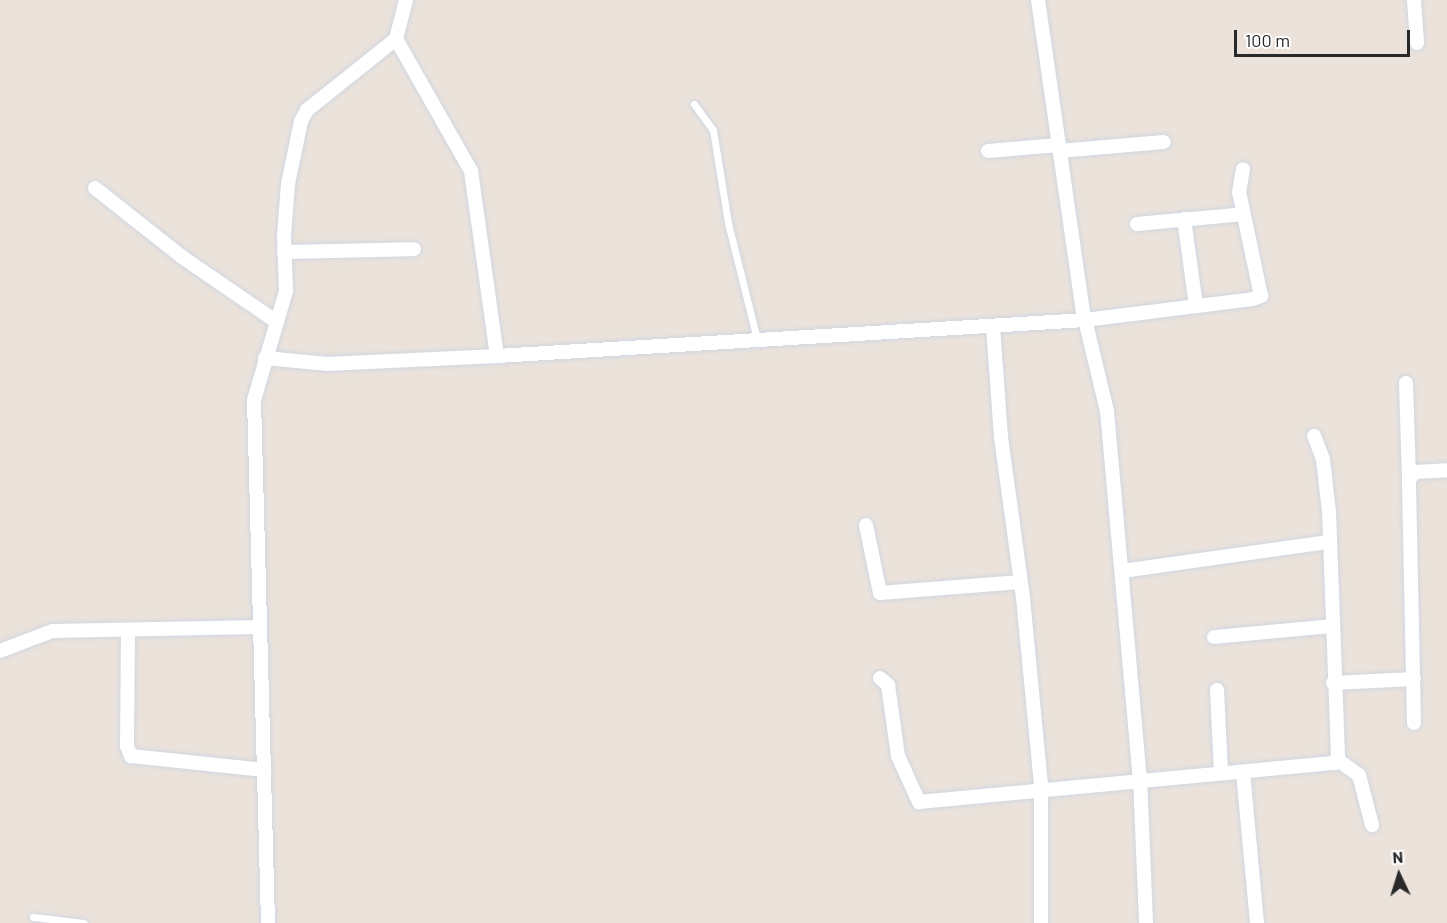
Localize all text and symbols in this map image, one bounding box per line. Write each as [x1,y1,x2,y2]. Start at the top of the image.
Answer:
scale bar [1237,18,1412,56]
text: 100 m [1245,29,1290,51]
north arrow [1369,845,1429,905]
text: N [1392,847,1404,866]

